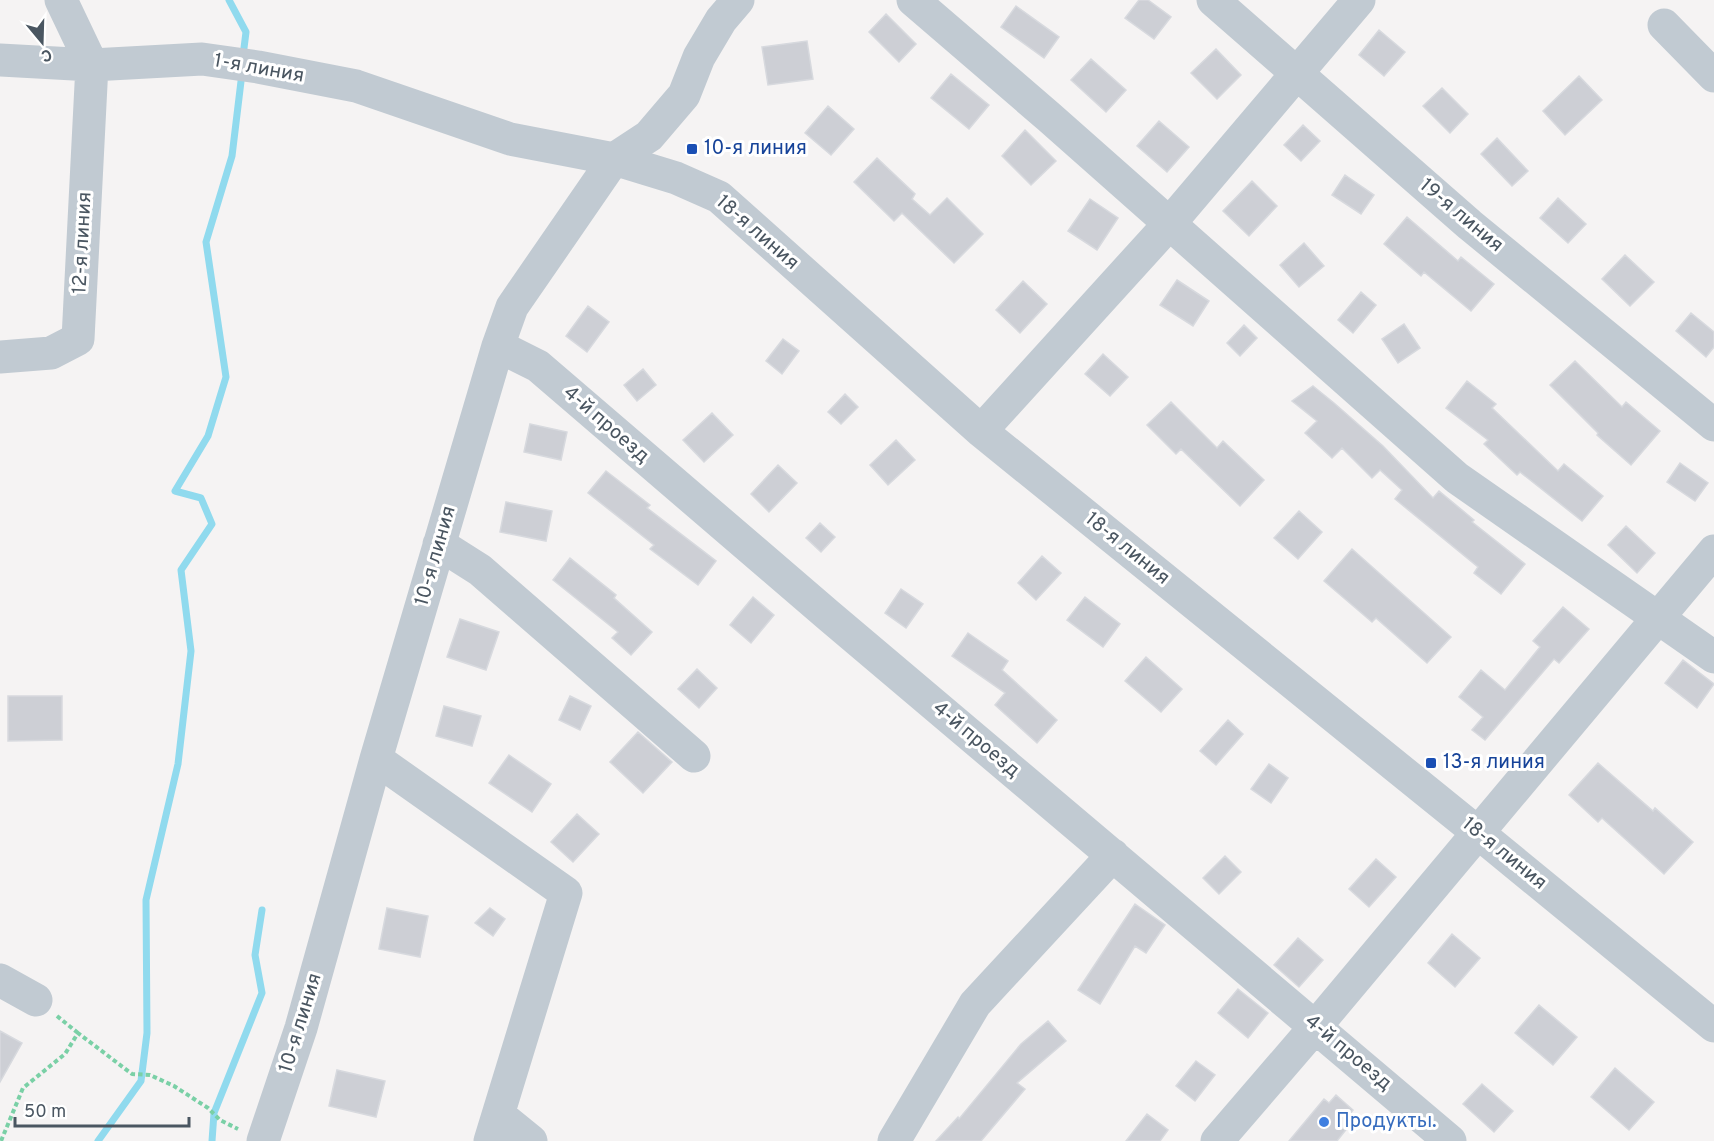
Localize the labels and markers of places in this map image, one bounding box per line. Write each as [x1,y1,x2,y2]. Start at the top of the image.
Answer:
place label: 10-я линия [704,136,807,162]
marker: 10-я линия [685,142,699,156]
place label: 13-я линия [1443,750,1545,776]
marker: 13-я линия [1424,756,1438,770]
place label: Продукты. [1336,1109,1437,1135]
marker: Продукты. [1317,1115,1331,1129]

